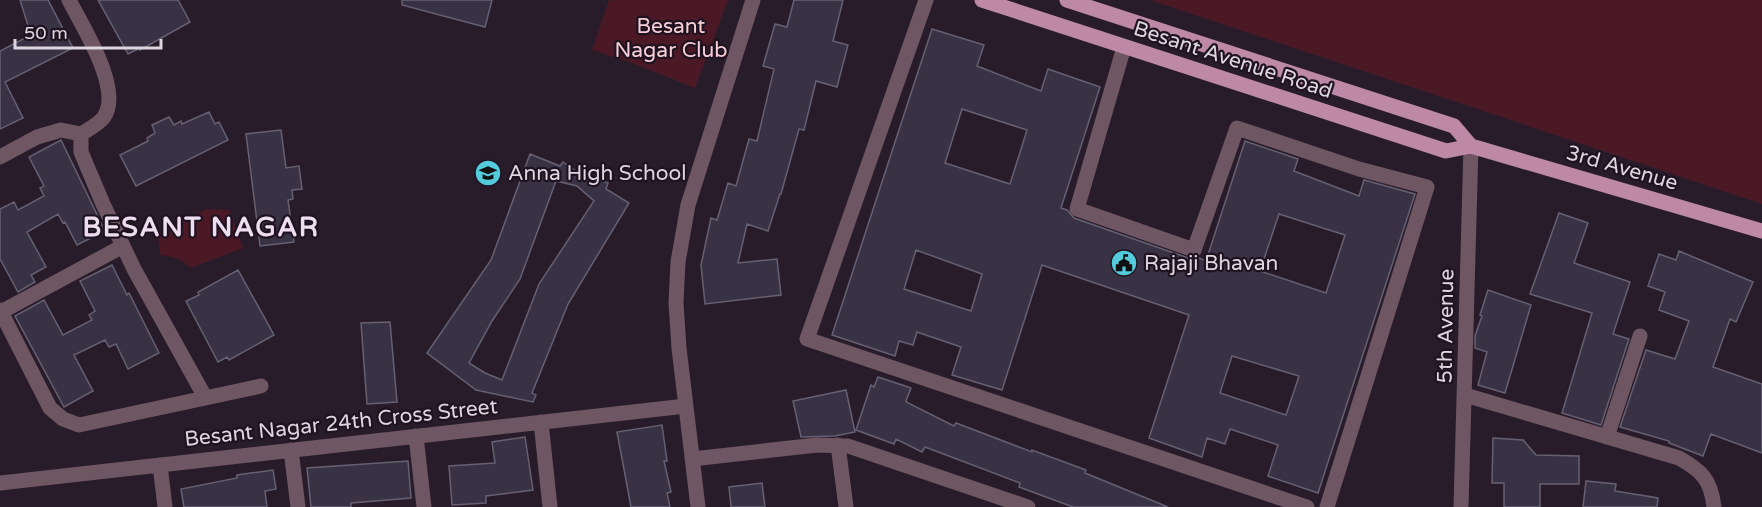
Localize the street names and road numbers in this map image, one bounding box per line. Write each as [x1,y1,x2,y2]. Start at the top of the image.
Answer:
street label: Besant Avenue Road [1130,16,1336,104]
street label: 3rd Avenue [1563,140,1681,196]
street label: 5th Avenue [1433,268,1460,384]
street label: Besant Nagar 24th Cross Street [183,394,499,452]

